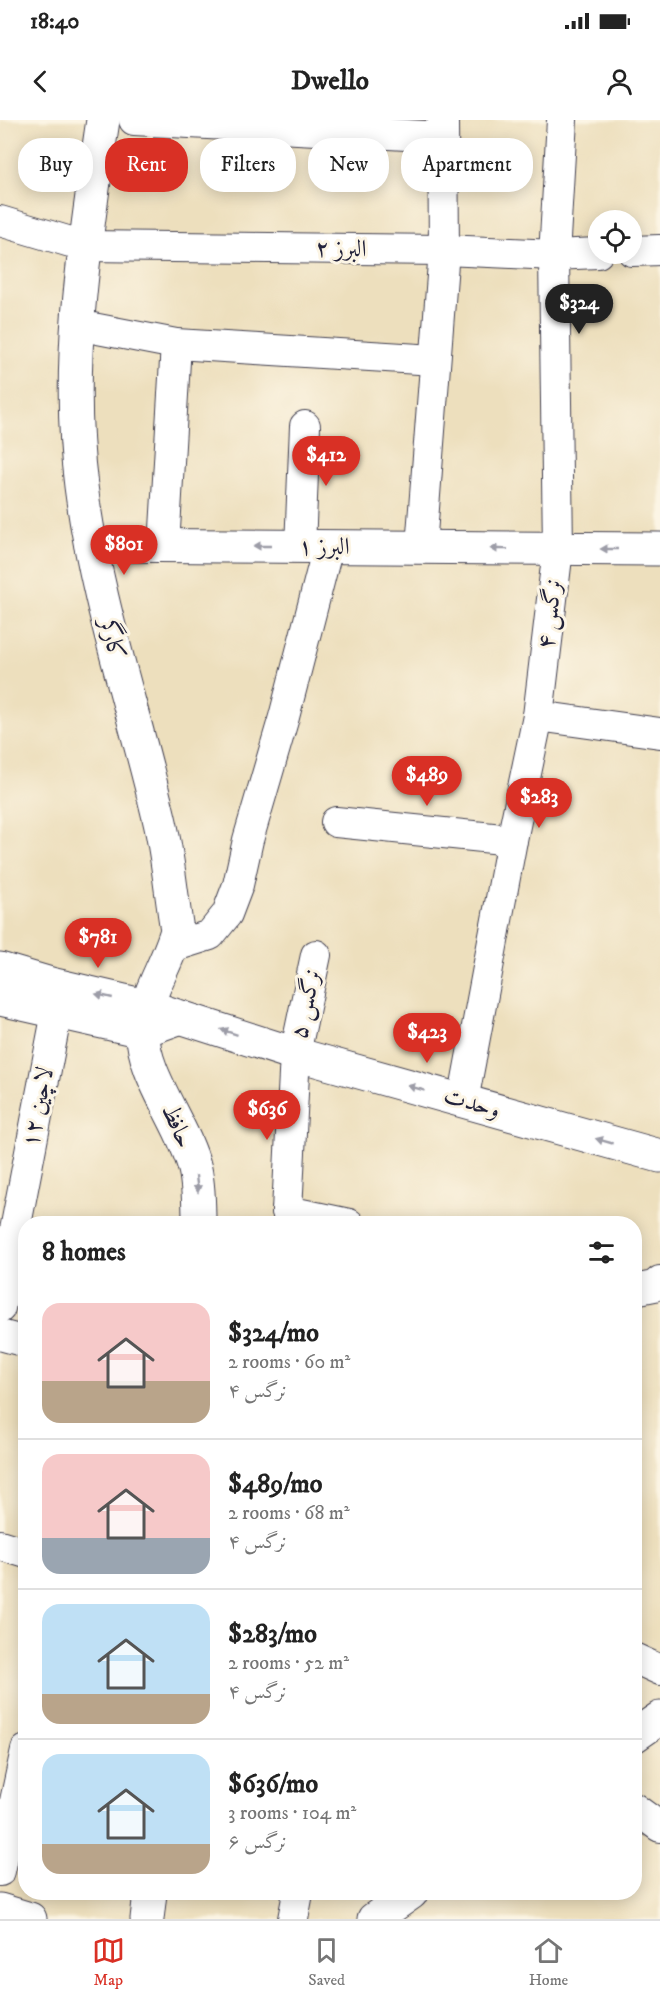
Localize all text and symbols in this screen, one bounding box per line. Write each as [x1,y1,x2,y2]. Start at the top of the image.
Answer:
text: 18:40 [30,8,79,35]
text: Dwello [291,64,369,98]
icon: back [24,65,57,98]
icon: person [603,65,636,98]
chip: Buy [18,138,93,192]
chip: Rent [105,138,188,192]
chip: Filters [200,138,296,192]
chip: New [308,138,389,192]
chip: Apartment [401,138,533,192]
map controls [588,210,642,264]
button: locate [588,210,642,264]
street label: البرز ۲ [315,234,367,264]
pin: $324 [543,284,615,335]
text: $324 [559,291,599,316]
pin: $412 [290,436,362,487]
text: $412 [306,443,346,468]
pin: $801 [88,525,160,576]
text: $801 [105,532,143,557]
street label: البرز ۱ [298,532,350,562]
one-way arrow [253,541,272,551]
one-way arrow [490,544,509,553]
one-way arrow [599,544,618,554]
street label: نرگس ۴ [531,577,569,651]
street label: کارگر [92,612,133,663]
pin: $489 [391,756,463,807]
text: $489 [406,763,448,788]
pin: $283 [503,778,575,829]
text: $283 [520,785,558,810]
pin: $781 [62,918,134,969]
text: $781 [79,925,117,950]
street label: نرگس ۵ [284,966,328,1042]
one-way arrow [95,991,114,1001]
pin: $423 [391,1013,463,1064]
text: $423 [407,1020,447,1045]
one-way arrow [220,1027,238,1037]
street label: لاچین ۱۲ [16,1064,61,1150]
street label: وحدت [440,1081,504,1125]
one-way arrow [407,1082,425,1092]
pin: $636 [231,1090,303,1141]
text: $636 [247,1097,287,1122]
street label: حافظ [154,1099,200,1153]
one-way arrow [595,1135,613,1145]
one-way arrow [192,1175,202,1194]
text: 8 homes [42,1236,126,1269]
icon: filters [585,1236,618,1269]
text: $324/mo [228,1317,319,1350]
icon: home [90,1327,162,1399]
text: 2 rooms · 60 m² [228,1350,350,1375]
text: نرگس ۴ [228,1379,287,1404]
text: $489/mo [228,1468,322,1501]
icon: home [90,1478,162,1550]
text: 2 rooms · 68 m² [228,1501,350,1526]
text: نرگس ۴ [228,1530,287,1555]
text: $283/mo [228,1618,317,1651]
icon: home [90,1628,162,1700]
text: 2 rooms · 52 m² [228,1651,349,1676]
text: نرگس ۴ [228,1680,287,1705]
text: $636/mo [228,1768,318,1801]
icon: home [90,1778,162,1850]
text: 3 rooms · 104 m² [228,1801,356,1826]
text: نرگس ۶ [228,1830,287,1855]
tab: Map [92,1934,125,1990]
tab: Saved [308,1934,345,1990]
tab: Home [529,1934,568,1990]

